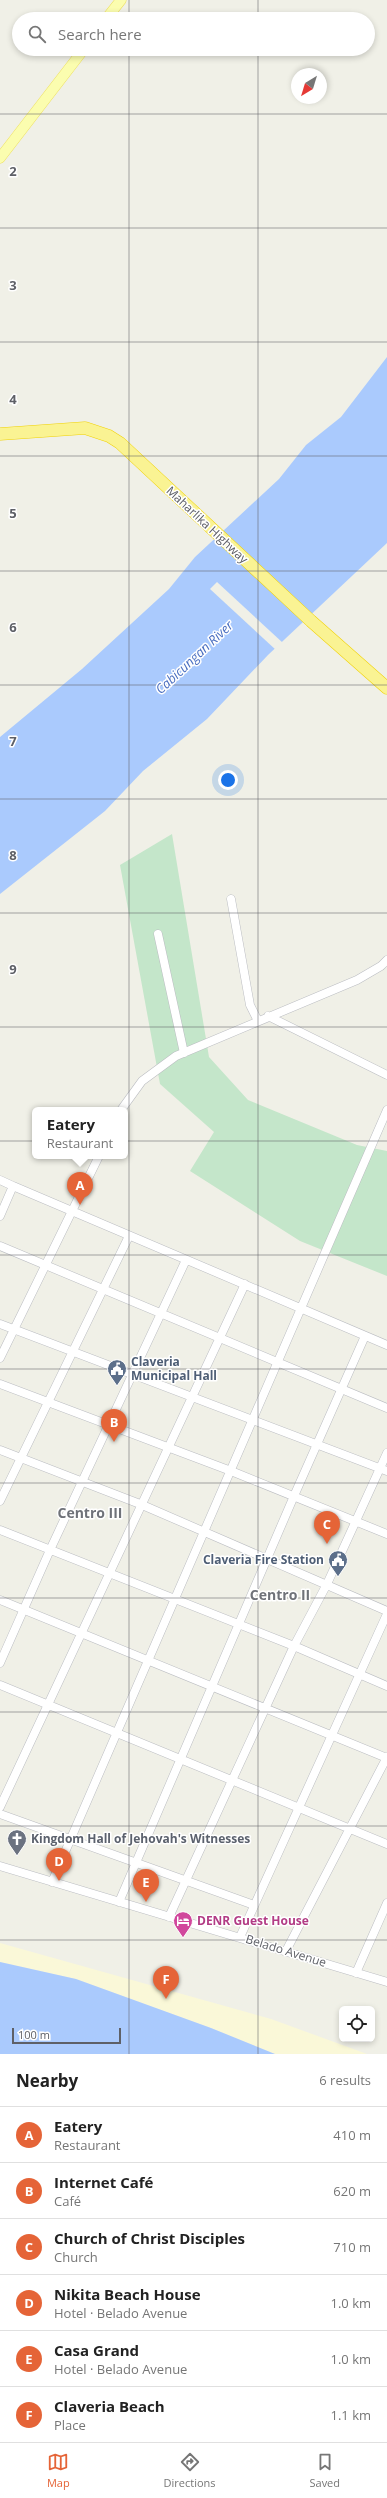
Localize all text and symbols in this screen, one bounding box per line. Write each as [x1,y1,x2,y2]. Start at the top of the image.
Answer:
search box [12,12,375,56]
icon: search [26,23,48,45]
text: Search here [58,24,142,44]
north arrow [291,68,327,104]
text: 2 [9,162,17,180]
text: 3 [9,276,17,294]
text: 4 [9,390,17,408]
street label: Maharlika Highway [163,482,253,568]
text: 5 [9,504,17,522]
water label: Cabicungan River [151,616,237,698]
text: 6 [9,618,17,636]
text: 7 [9,732,17,750]
your location [218,770,238,790]
text: 8 [9,846,17,864]
text: 9 [9,960,17,978]
popup [32,1107,128,1159]
text: Eatery [47,1114,95,1134]
text: Restaurant [47,1134,113,1152]
pin: A [67,1172,93,1205]
place label: Claveria Municipal Hall [131,1353,217,1384]
public building icon: Claveria Municipal Hall [106,1358,128,1386]
pin: B [101,1409,127,1442]
district label: Centro III [57,1503,123,1522]
pin: C [314,1511,340,1544]
public building icon: Claveria Fire Station [327,1549,349,1577]
place label: Claveria Fire Station [203,1551,324,1568]
district label: Centro II [250,1585,310,1604]
church icon: Kingdom Hall of Jehovah's Witnesses [6,1828,28,1856]
place label: Kingdom Hall of Jehovah's Witnesses [31,1830,250,1847]
pin: D [46,1848,72,1881]
pin: E [133,1869,159,1902]
hotel icon: DENR Guest House [172,1910,194,1938]
place label: DENR Guest House [197,1912,309,1929]
street label: Belado Avenue [244,1930,329,1971]
pin: F [153,1966,179,1999]
map controls [339,2006,375,2042]
button: locate [339,2006,375,2042]
scale bar [12,2026,121,2045]
text: 100 m [18,2027,50,2042]
text: Nearby [16,2069,78,2092]
text: 6 results [319,2071,371,2089]
text: Eatery [54,2116,102,2136]
text: A [25,2126,33,2144]
text: 410 m [333,2126,371,2144]
text: Restaurant [54,2136,121,2154]
text: Internet Café [54,2172,153,2192]
text: B [25,2182,33,2200]
text: 620 m [333,2182,371,2200]
text: Café [54,2192,81,2210]
text: Church of Christ Disciples [54,2228,245,2248]
text: C [25,2238,33,2256]
text: 710 m [333,2238,371,2256]
text: Church [54,2248,98,2266]
text: Nikita Beach House [54,2284,201,2304]
text: D [24,2294,34,2312]
text: 1.0 km [330,2294,371,2312]
text: Hotel · Belado Avenue [54,2304,187,2322]
text: Casa Grand [54,2340,139,2360]
text: E [25,2350,33,2368]
text: 1.0 km [330,2350,371,2368]
text: Hotel · Belado Avenue [54,2360,187,2378]
text: Claveria Beach [54,2396,165,2416]
text: F [25,2406,33,2424]
text: 1.1 km [330,2406,371,2424]
text: Place [54,2416,86,2434]
tab: Map [47,2451,70,2490]
tab: Directions [164,2451,216,2490]
tab: Saved [309,2451,340,2490]

